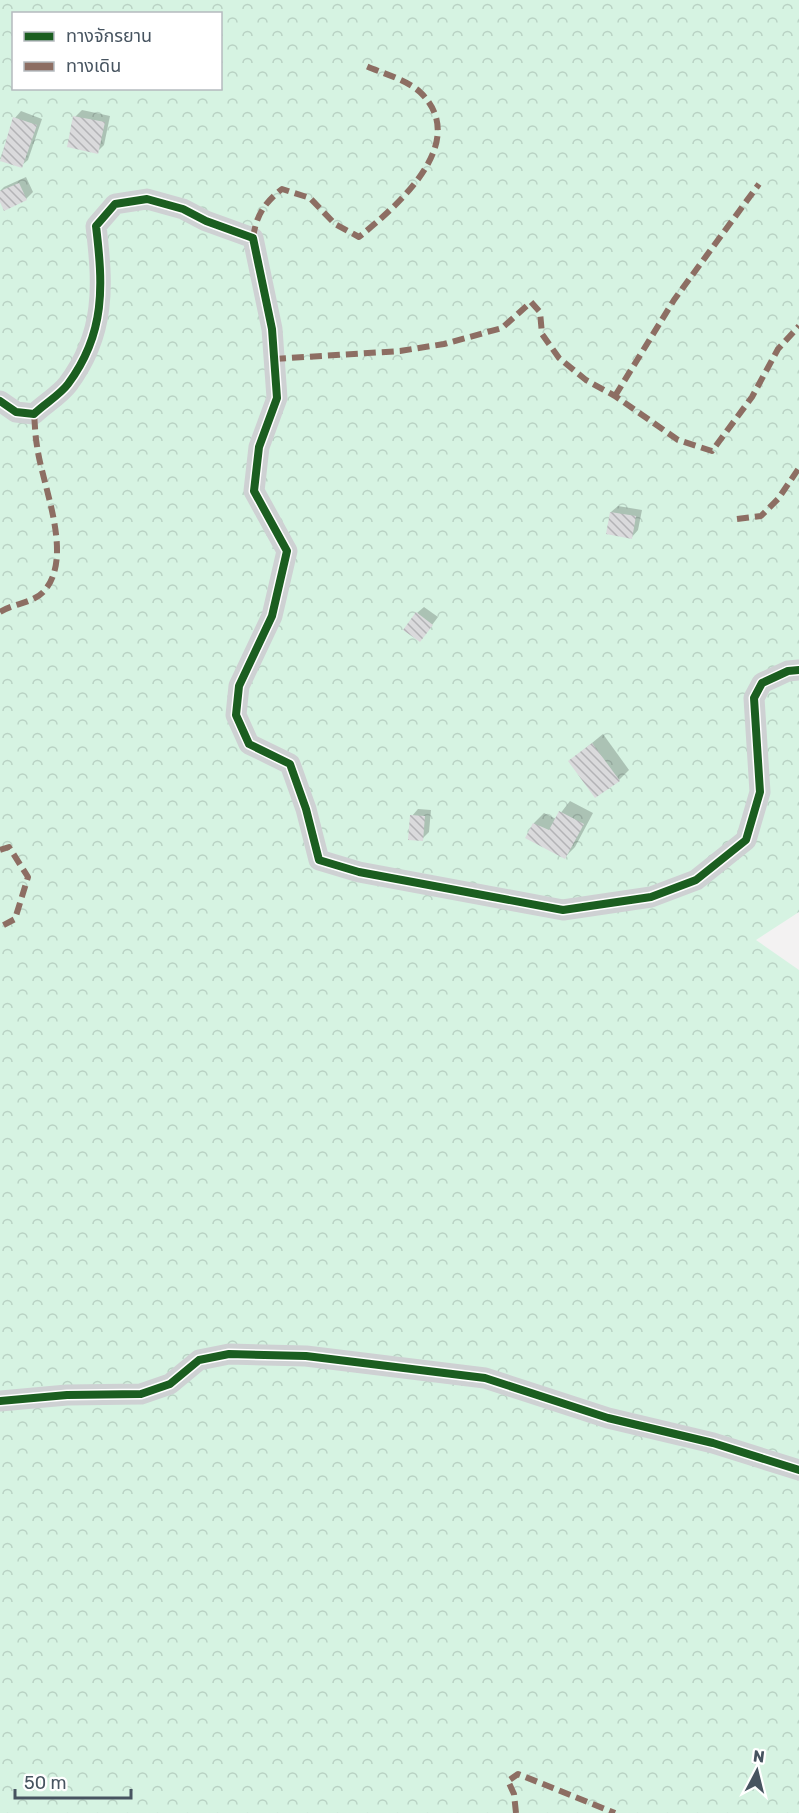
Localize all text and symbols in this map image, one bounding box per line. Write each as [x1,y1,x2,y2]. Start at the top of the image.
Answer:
legend [12,12,222,90]
text: ทางจักรยาน [66,25,152,47]
text: ทางเดิน [66,55,121,77]
north arrow [727,1741,787,1801]
text: N [752,1746,766,1767]
scale bar [15,1762,130,1800]
text: 50 m [24,1772,67,1794]

